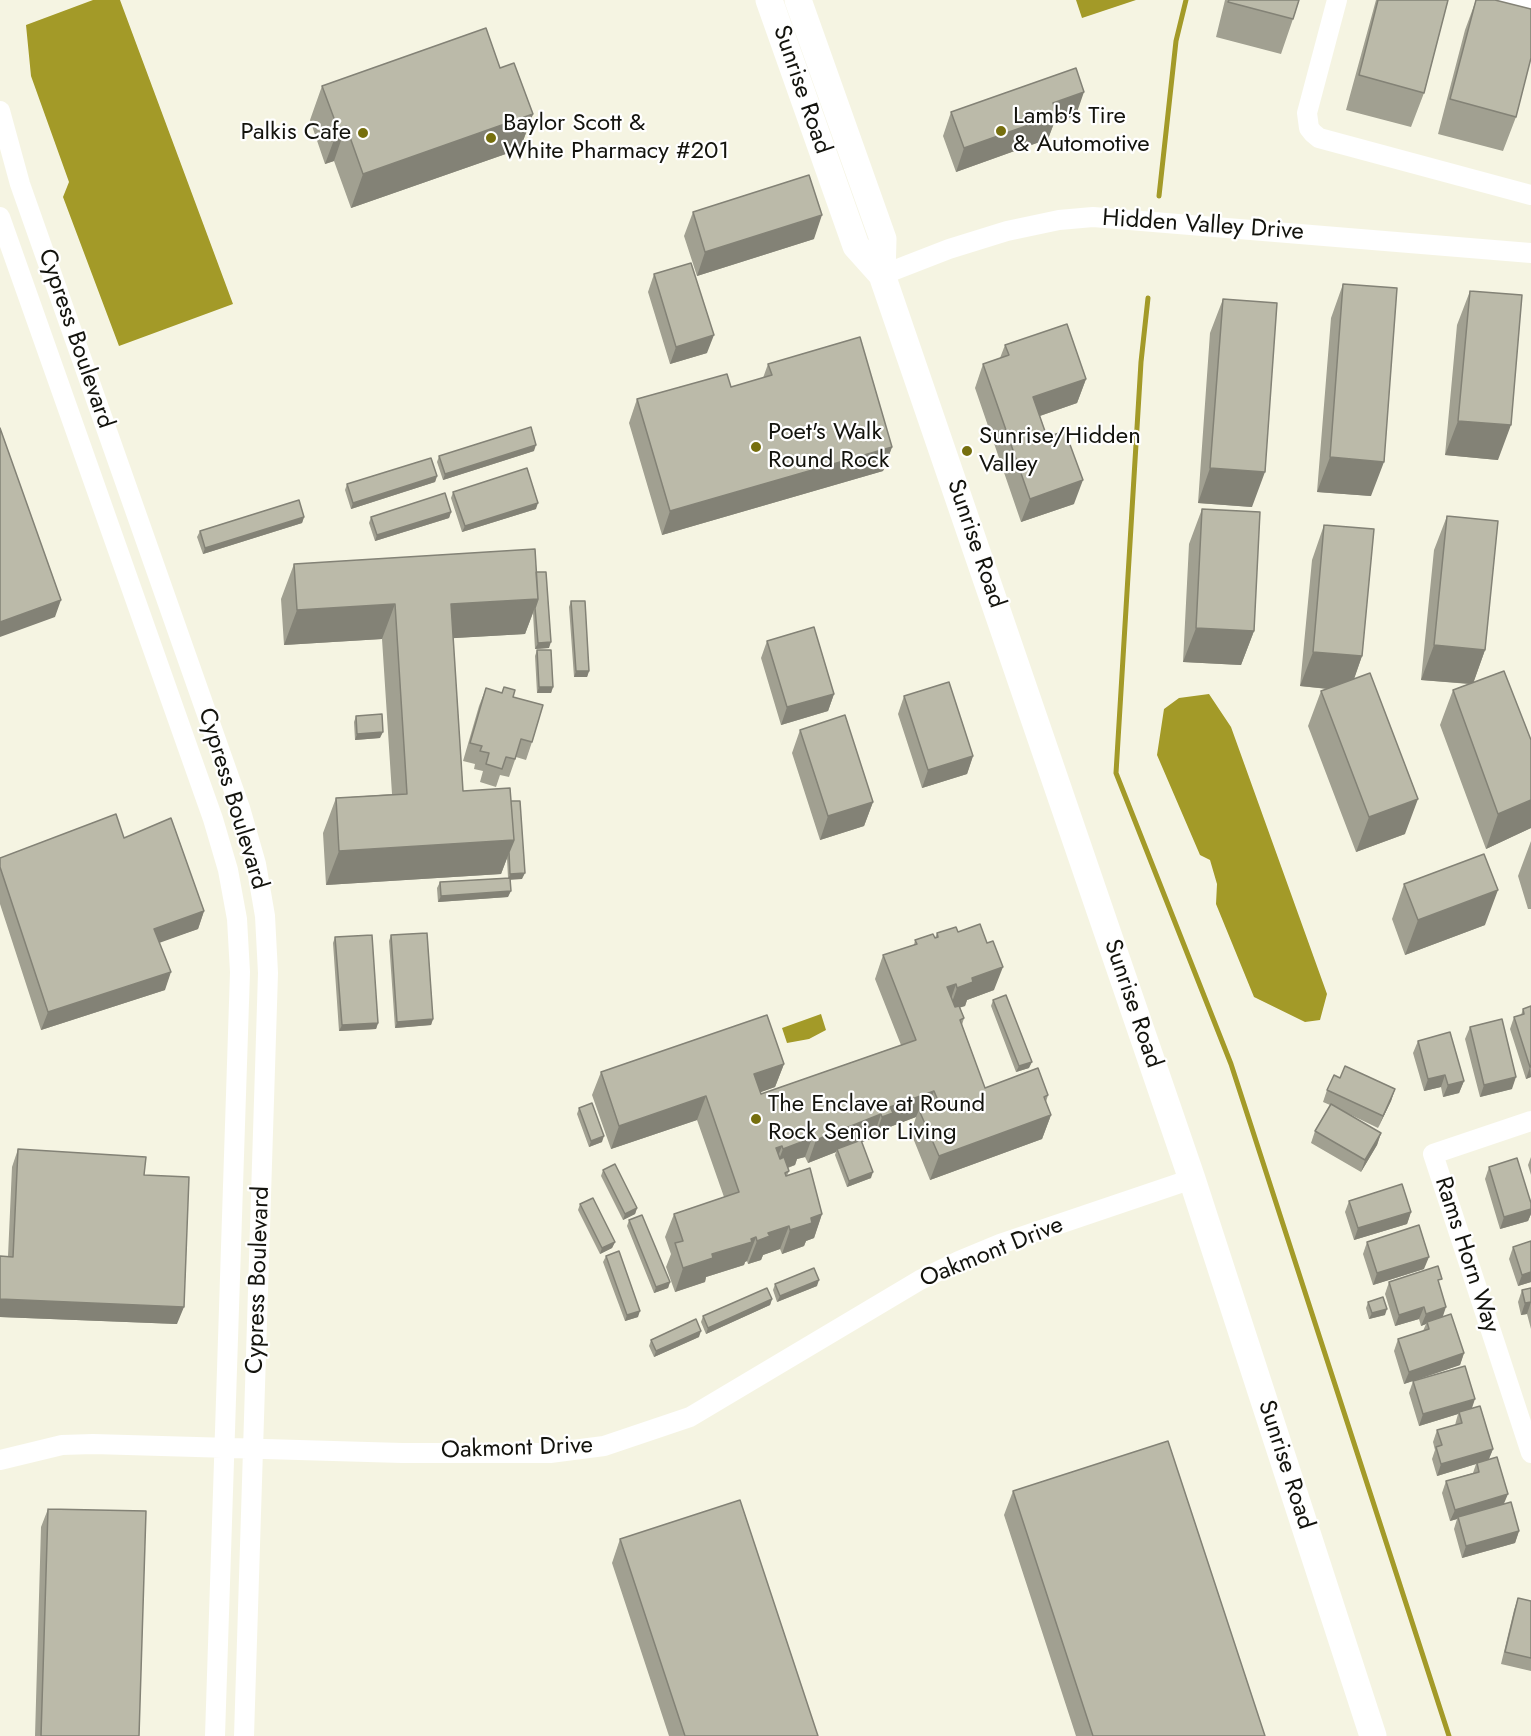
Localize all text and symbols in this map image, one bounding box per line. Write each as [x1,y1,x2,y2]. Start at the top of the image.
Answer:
street label: Sunrise Road [766,22,836,158]
place label: Lamb's Tire & Automotive [1013,103,1150,159]
place label: Baylor Scott & White Pharmacy #201 [503,110,729,166]
place label: Palkis Cafe [241,119,351,147]
marker: Lamb's Tire & Automotive [994,124,1008,138]
marker: Palkis Cafe [356,126,370,140]
marker: Baylor Scott & White Pharmacy #201 [484,131,498,145]
street label: Hidden Valley Drive [1101,205,1305,247]
street label: Cypress Boulevard [31,245,119,433]
place label: Poet's Walk Round Rock [768,419,889,475]
place label: Sunrise/Hidden Valley [979,423,1141,479]
marker: Poet's Walk Round Rock [749,440,763,454]
marker: Sunrise/Hidden Valley [960,444,974,458]
street label: Sunrise Road [940,476,1010,612]
street label: Cypress Boulevard [191,705,273,893]
street label: Sunrise Road [1097,936,1167,1072]
place label: The Enclave at Round Rock Senior Living [768,1091,985,1147]
marker: The Enclave at Round Rock Senior Living [749,1112,763,1126]
street label: Rams Horn Way [1427,1173,1505,1337]
street label: Cypress Boulevard [241,1186,277,1374]
street label: Oakmont Drive [916,1211,1068,1295]
street label: Sunrise Road [1251,1397,1319,1533]
street label: Oakmont Drive [441,1432,593,1466]

